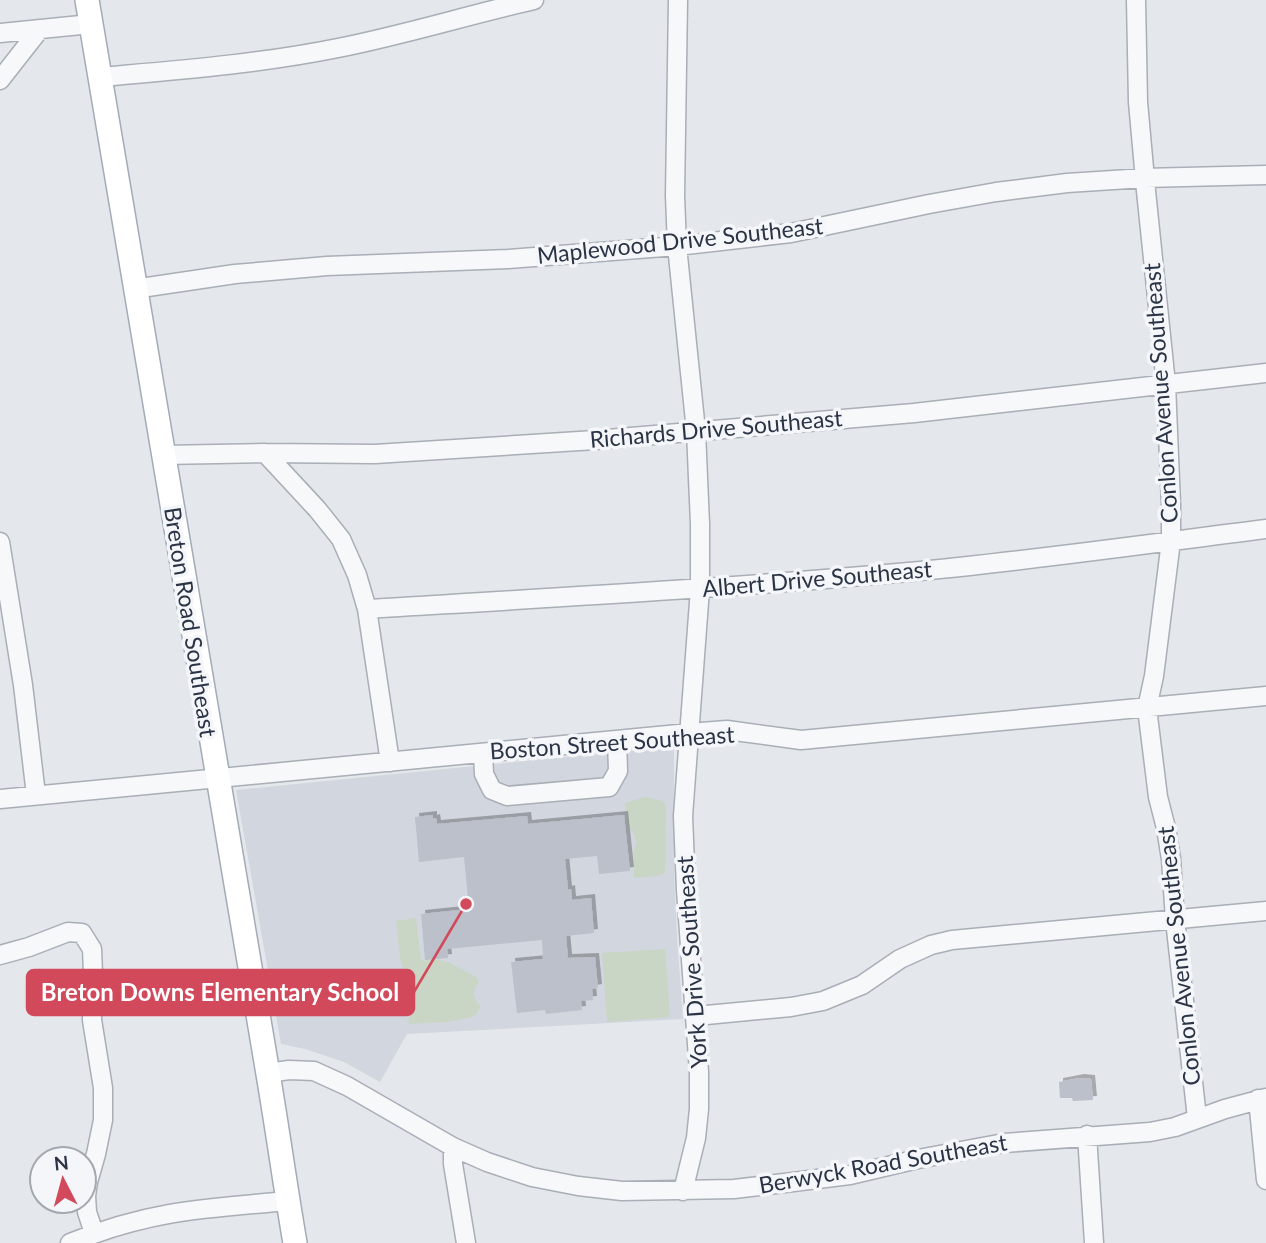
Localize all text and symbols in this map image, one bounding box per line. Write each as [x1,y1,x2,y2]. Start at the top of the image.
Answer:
street label: Maplewood Drive Southeast [536,211,825,269]
street label: Conlon Avenue Southeast [1137,261,1183,524]
street label: Richards Drive Southeast [588,403,844,453]
street label: Breton Road Southeast [159,505,223,740]
street label: Albert Drive Southeast [701,554,934,602]
street label: Boston Street Southeast [489,719,736,765]
street label: Conlon Avenue Southeast [1150,824,1206,1087]
street label: York Drive Southeast [670,854,712,1069]
callout: Breton Downs Elementary School [27,970,414,1015]
text: Breton Downs Elementary School [41,977,399,1006]
street label: Berwyck Road Southeast [757,1127,1010,1199]
north arrow [28,1145,98,1215]
text: N [53,1150,70,1175]

